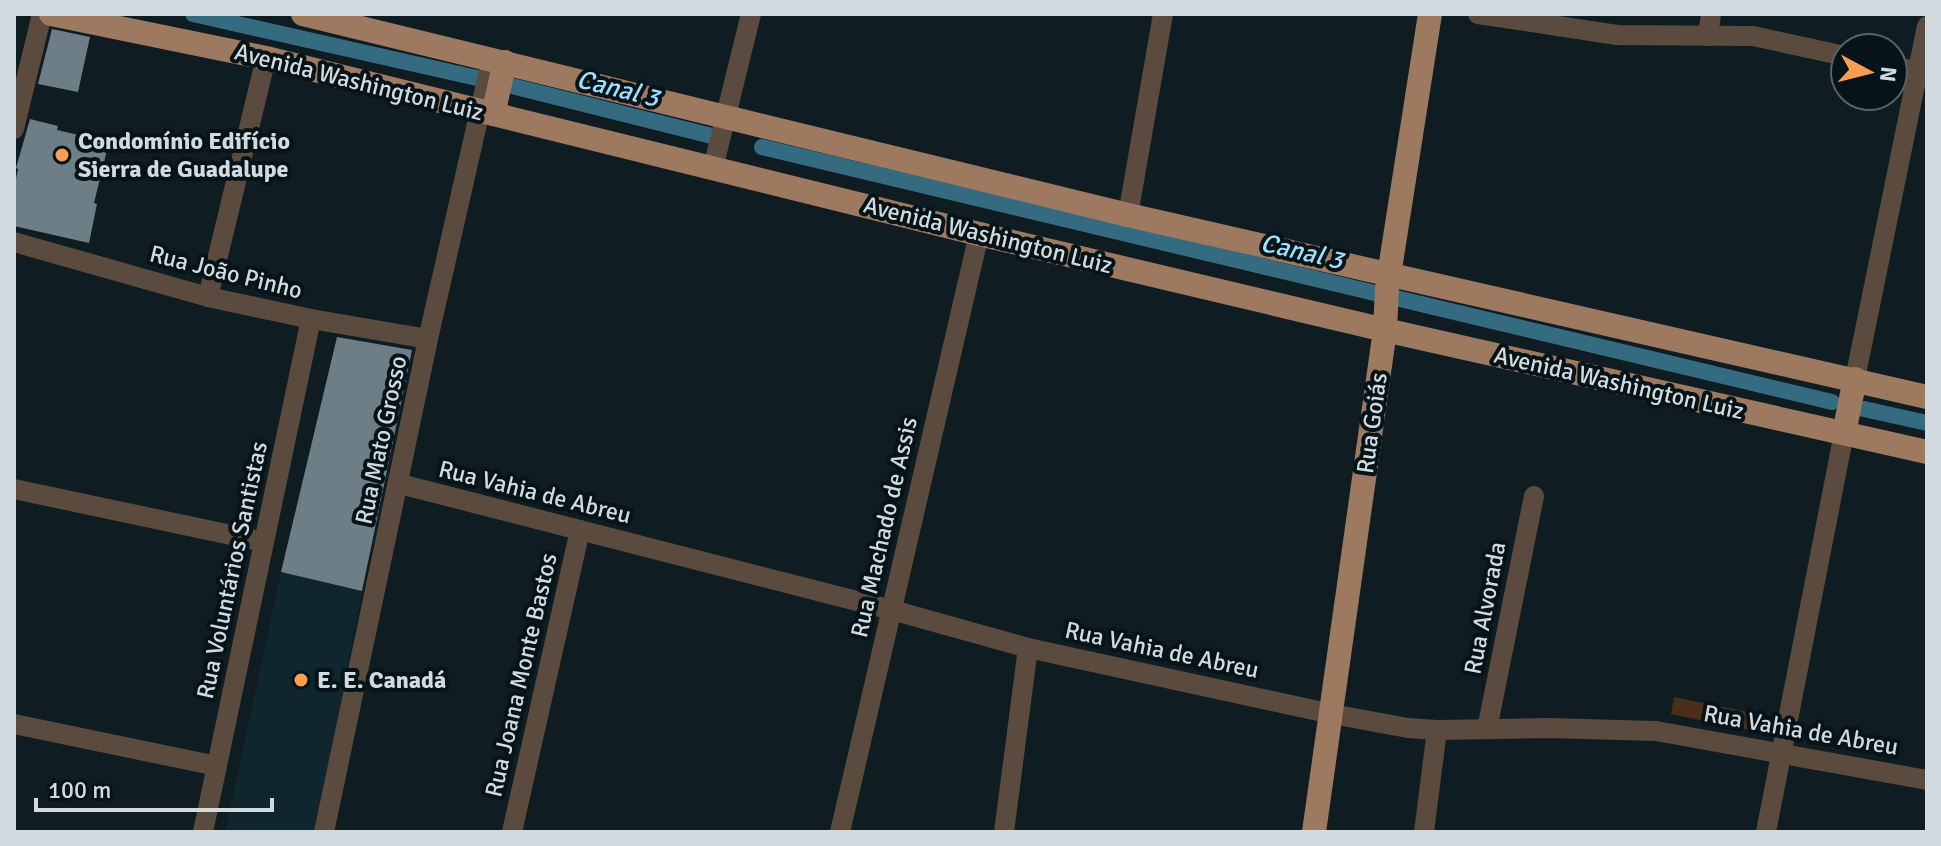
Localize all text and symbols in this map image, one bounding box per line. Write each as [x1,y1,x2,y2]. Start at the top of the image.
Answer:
north arrow [1829,32,1909,112]
street label: Avenida Washington Luiz [231,37,487,127]
water label: Canal 3 [573,63,664,115]
text: N [1874,65,1903,84]
place label: Condomínio Edifício Sierra de Guadalupe [78,126,290,184]
marker: Condomínio Edifício Sierra de Guadalupe [53,146,71,164]
street label: Avenida Washington Luiz [860,190,1116,280]
water label: Canal 3 [1258,227,1348,277]
street label: Rua João Pinho [147,239,305,305]
street label: Avenida Washington Luiz [1491,340,1747,426]
street label: Rua Mato Grosso [349,353,413,527]
street label: Rua Goiás [1350,371,1394,475]
street label: Rua Machado de Assis [844,414,924,640]
street label: Rua Voluntários Santistas [190,439,274,701]
street label: Rua Vahia de Abreu [436,454,634,530]
street label: Rua Alvorada [1457,539,1513,677]
street label: Rua Joana Monte Bastos [478,550,564,800]
street label: Rua Vahia de Abreu [1062,615,1262,685]
place label: E. E. Canadá [317,665,446,695]
marker: E. E. Canadá [292,671,310,689]
street label: Rua Vahia de Abreu [1701,698,1901,762]
scale bar [36,762,272,812]
text: 100 m [48,775,111,805]

